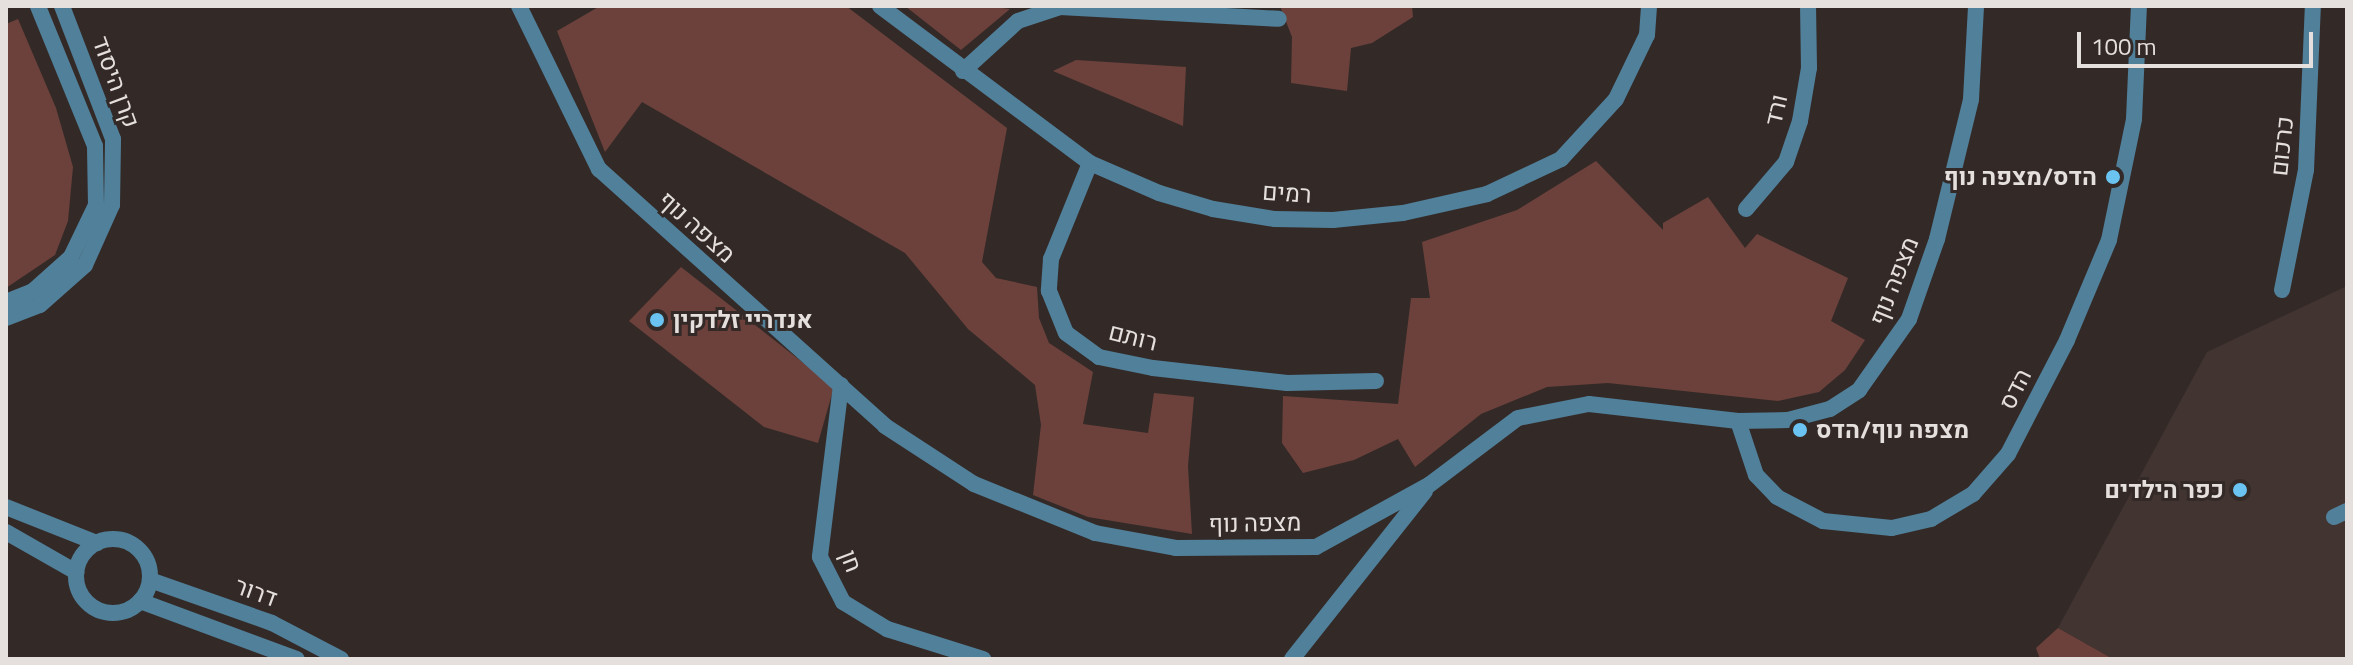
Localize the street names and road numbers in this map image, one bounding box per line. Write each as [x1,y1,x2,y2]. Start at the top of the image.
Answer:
street label: קרן היסוד [86,32,146,132]
street label: ורד [1758,91,1794,129]
street label: כרכום [2265,115,2299,177]
street label: רמים [1261,177,1313,209]
street label: מצפה נוף [653,185,741,269]
street label: מצפה נוף [1863,233,1925,329]
street label: רותם [1106,317,1160,357]
street label: הדס [1993,364,2037,414]
street label: מצפה נוף [1208,508,1302,538]
street label: חן [834,546,868,576]
street label: דרור [231,571,281,613]

